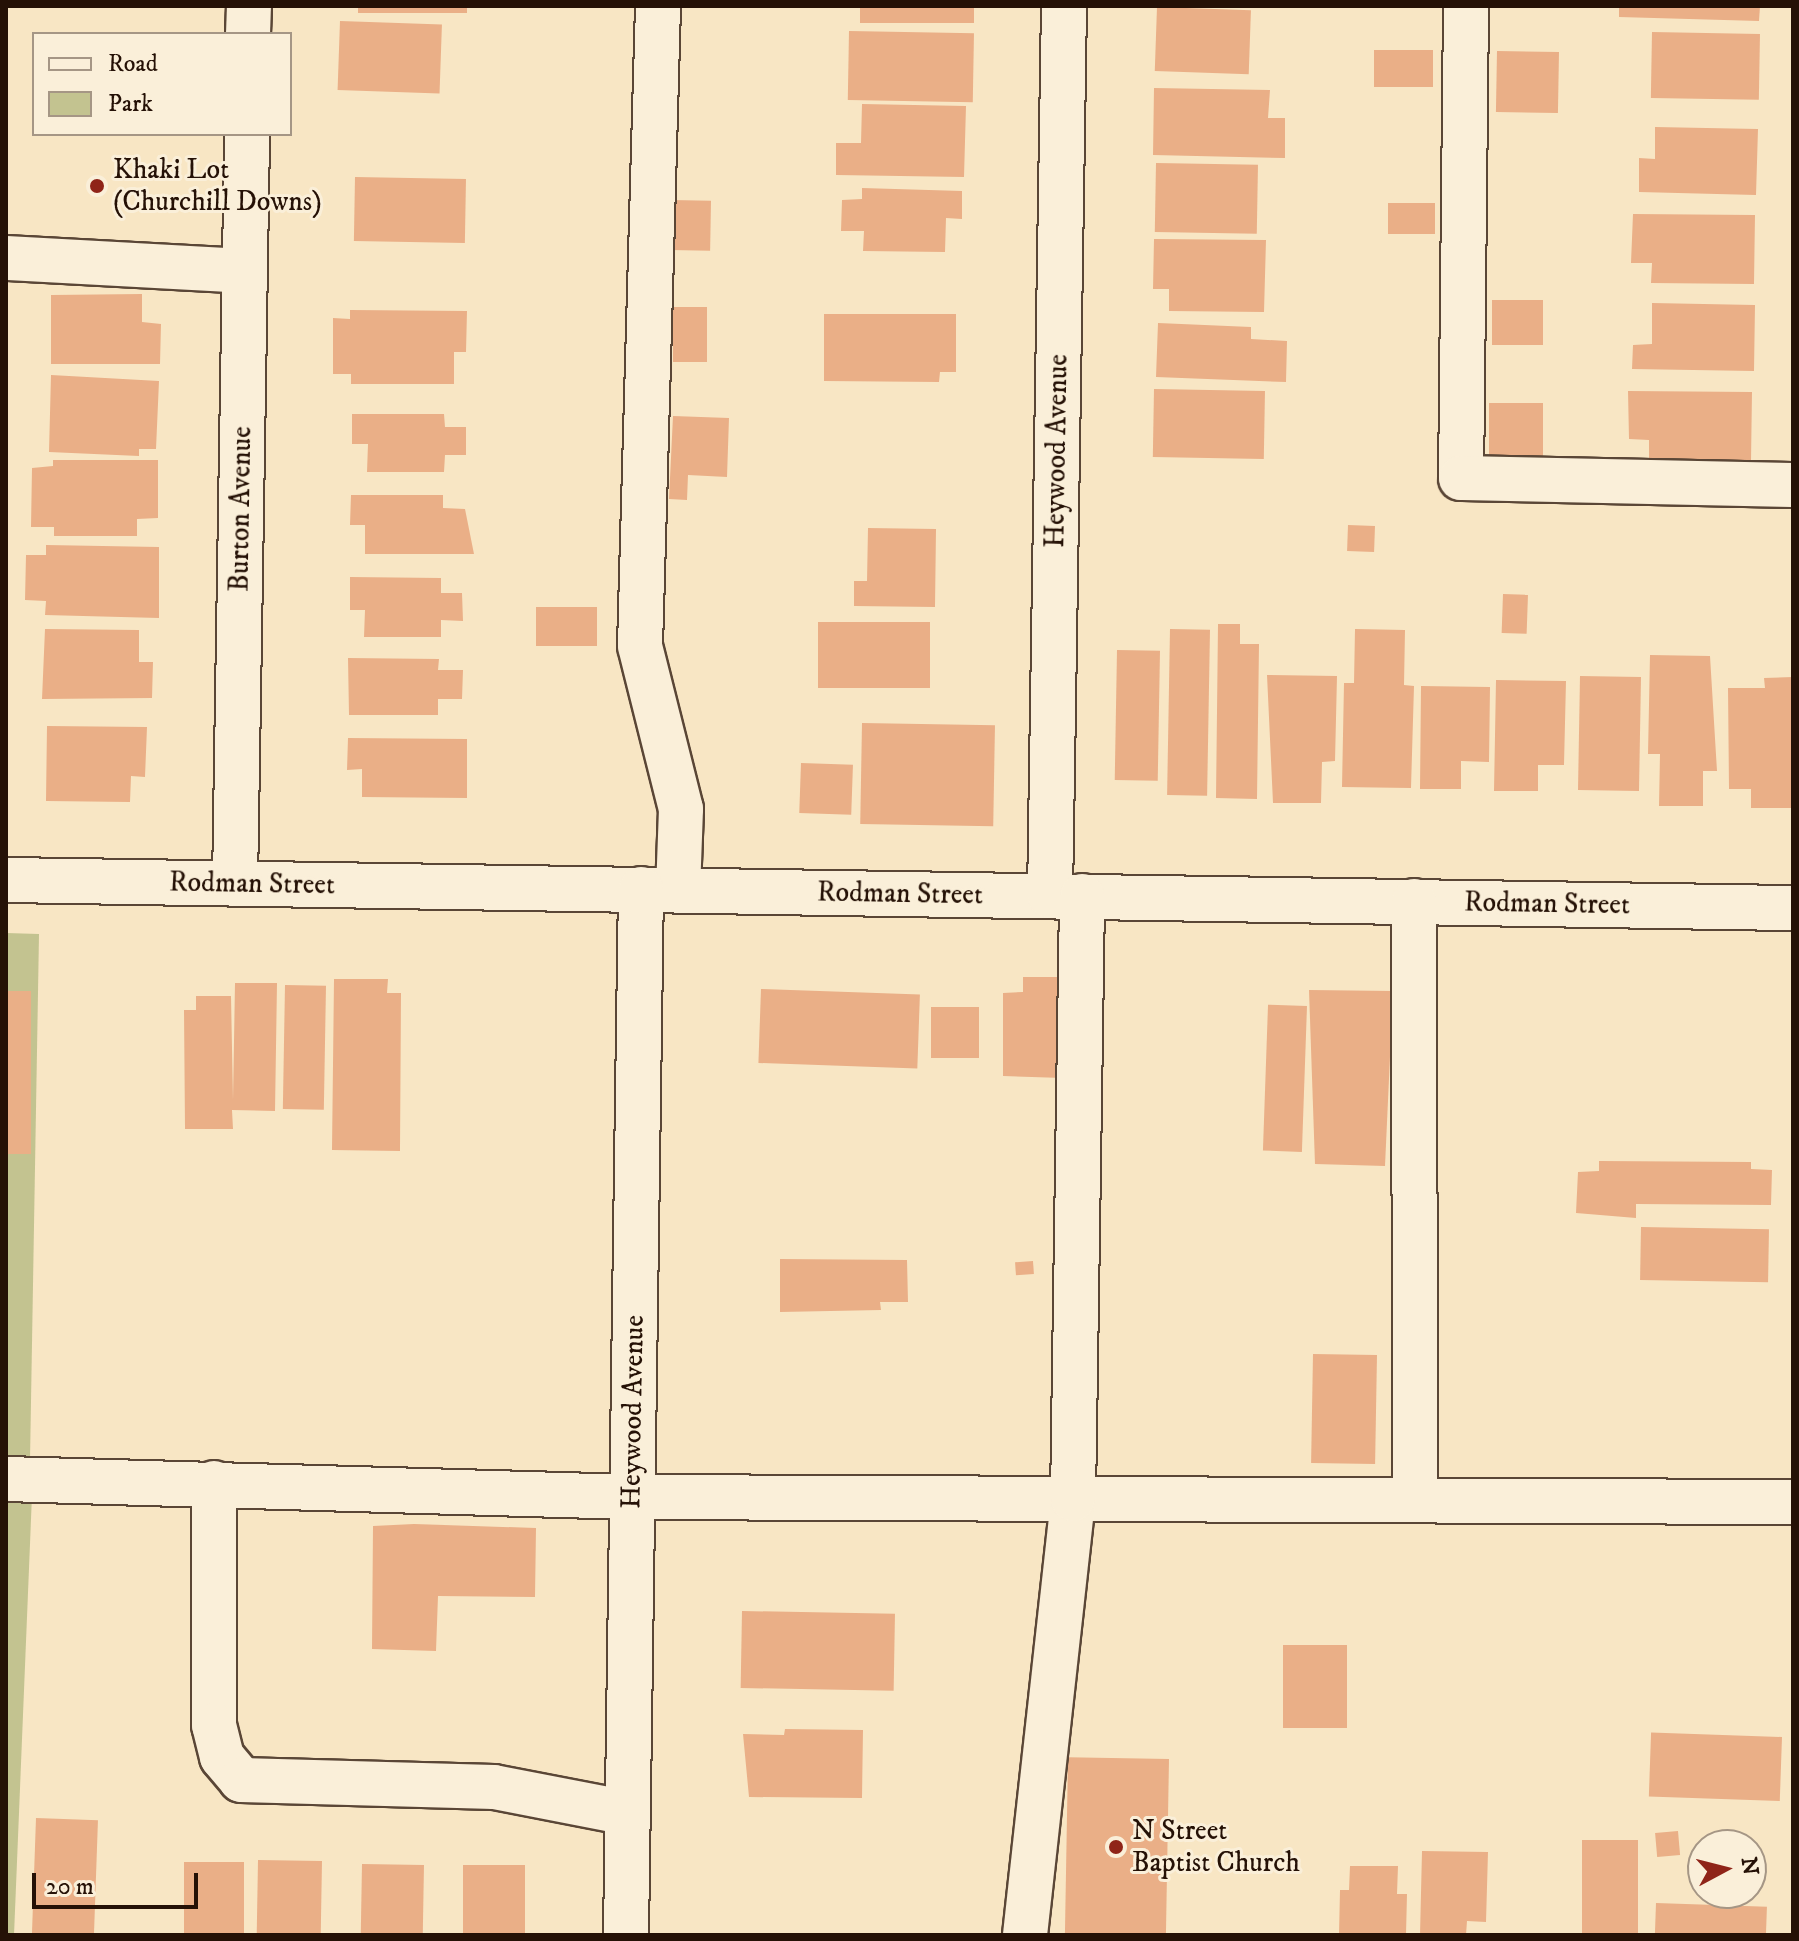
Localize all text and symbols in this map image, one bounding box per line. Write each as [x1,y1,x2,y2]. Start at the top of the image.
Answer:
legend [32,32,292,136]
text: Road [108,49,158,79]
text: Park [108,89,153,119]
place label: Khaki Lot (Churchill Downs) [113,153,322,219]
marker: Khaki Lot (Churchill Downs) [88,177,106,195]
street label: Heywood Avenue [1039,354,1075,548]
street label: Burton Avenue [223,426,259,592]
street label: Rodman Street [169,866,335,902]
street label: Rodman Street [817,876,983,912]
street label: Rodman Street [1464,886,1630,922]
street label: Heywood Avenue [615,1315,651,1509]
place label: N Street Baptist Church [1132,1814,1300,1880]
north arrow [1687,1829,1767,1909]
marker: N Street Baptist Church [1107,1838,1125,1856]
text: N [1735,1856,1764,1877]
scale bar [36,1857,202,1907]
text: 20 m [46,1872,94,1902]

